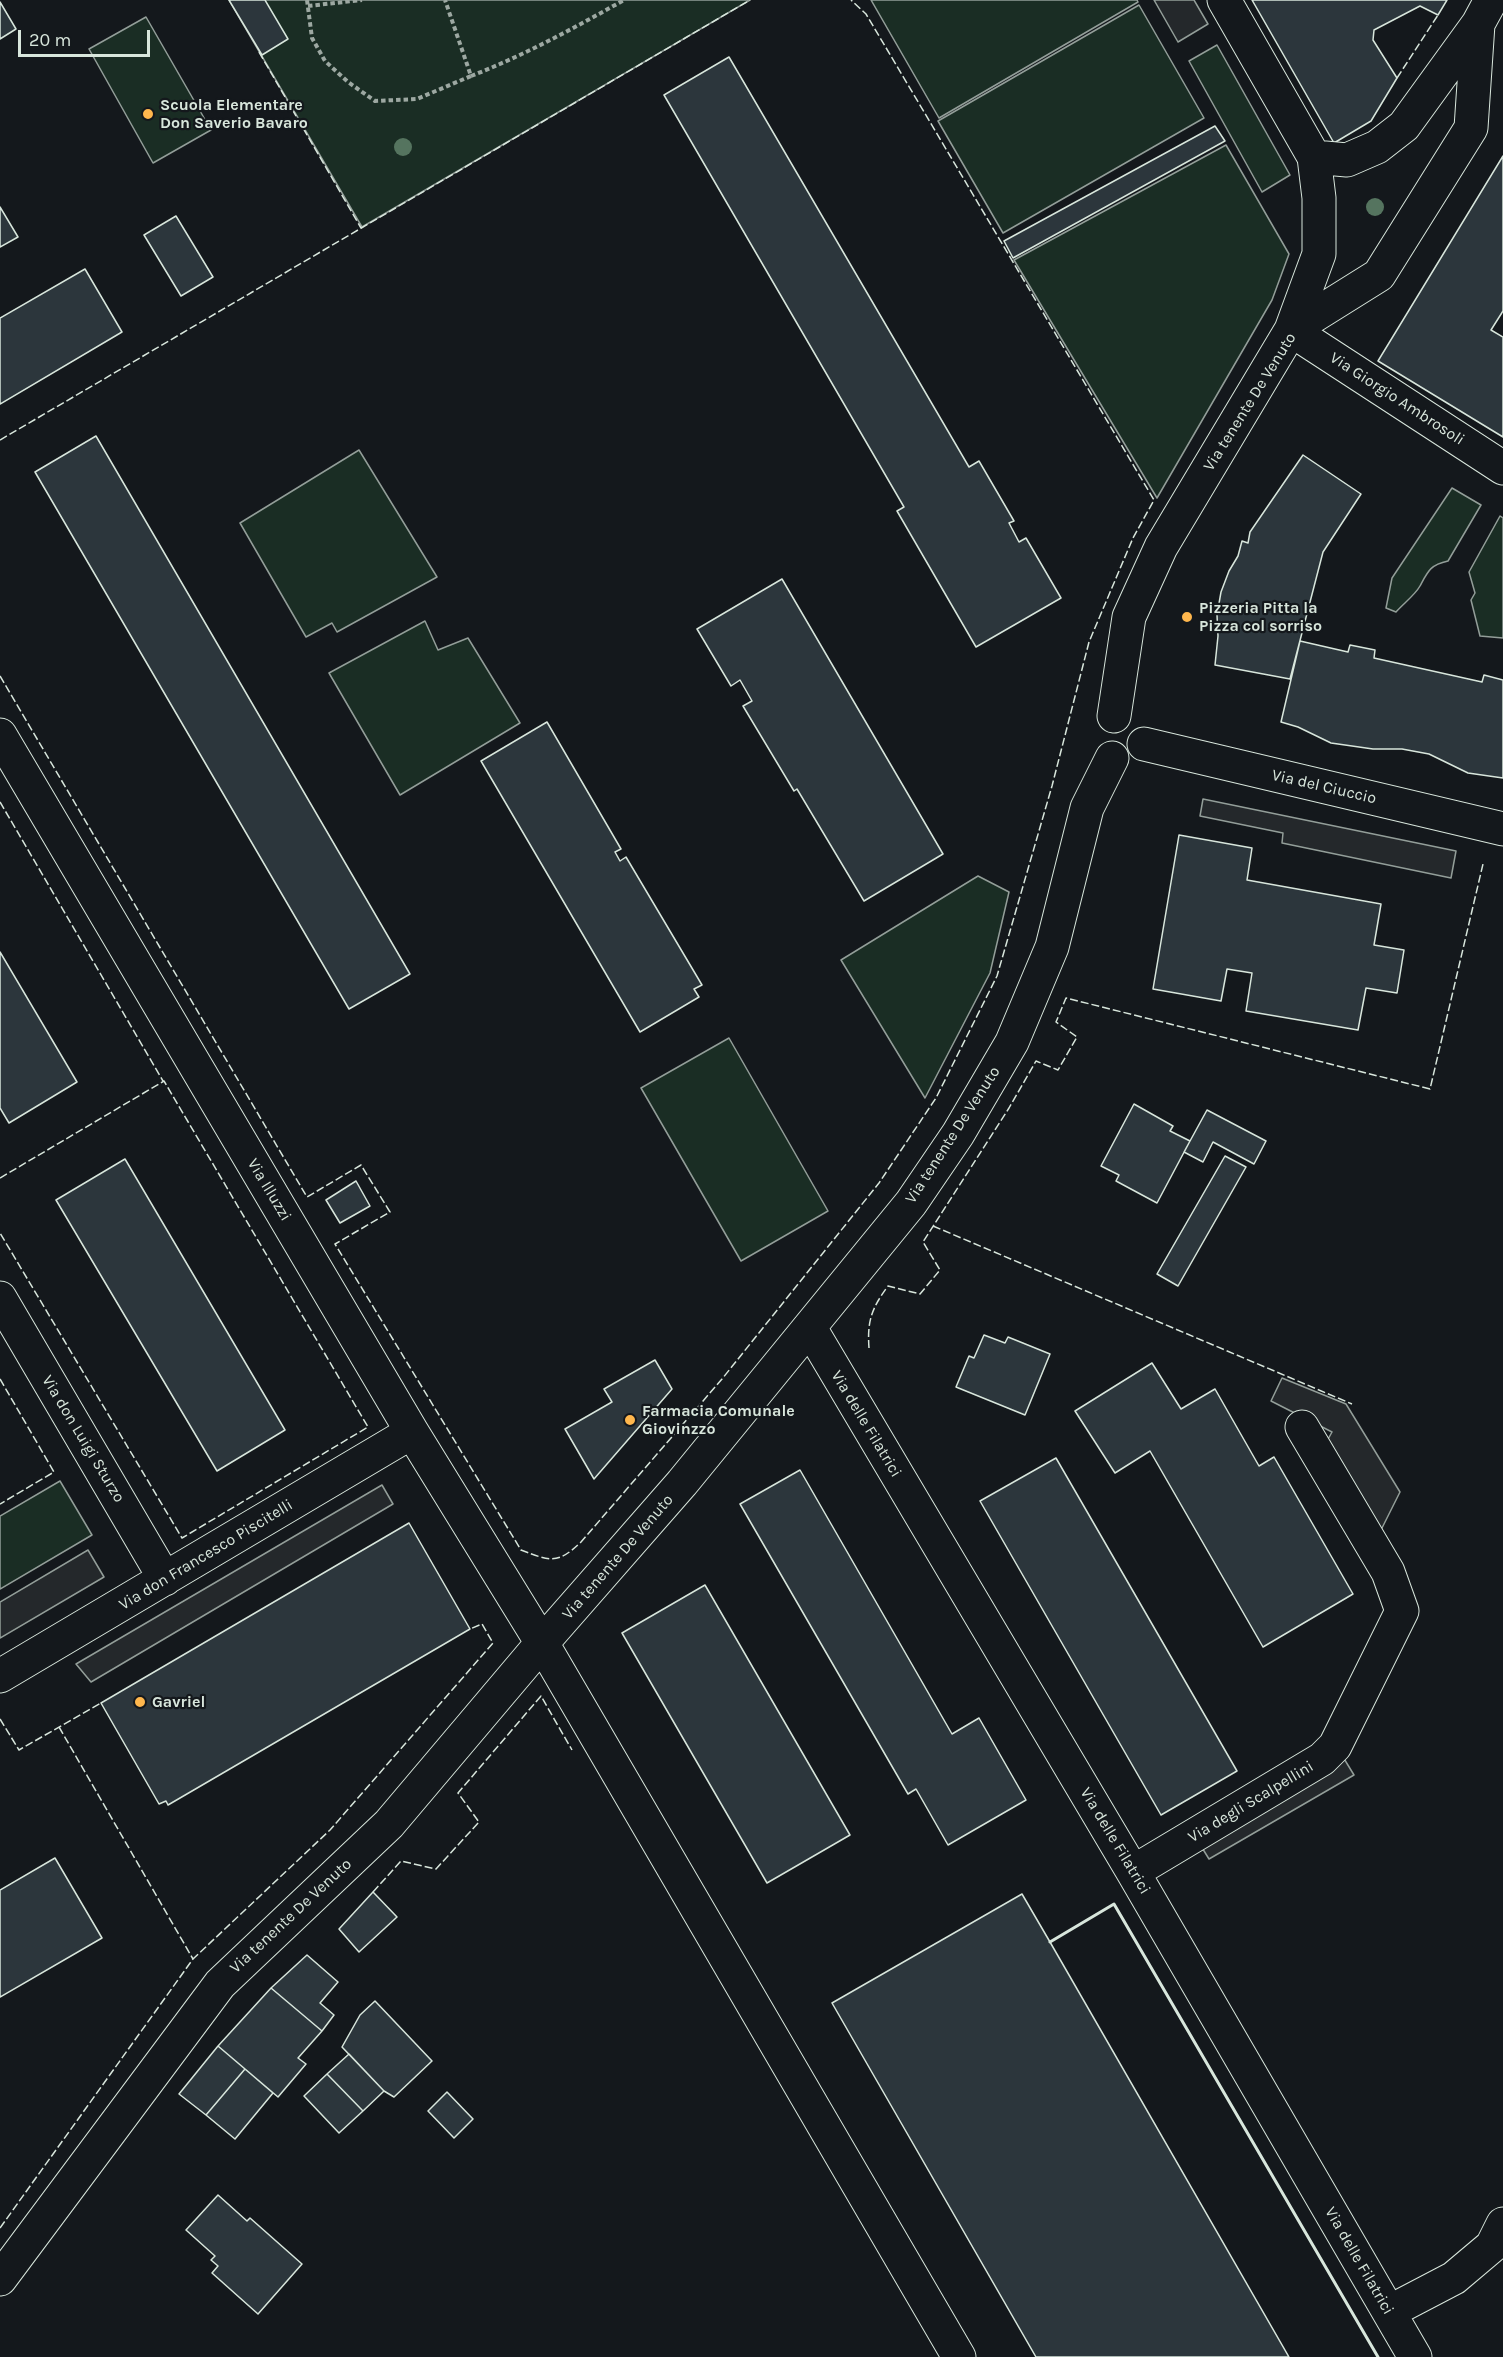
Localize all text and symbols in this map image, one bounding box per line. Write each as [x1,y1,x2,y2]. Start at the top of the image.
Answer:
scale bar [21,18,153,56]
text: 20 m [29,29,71,51]
place label: Scuola Elementare Don Saverio Bavaro [160,95,308,133]
marker: Scuola Elementare Don Saverio Bavaro [141,107,155,121]
street label: Via tenente De Venuto [1200,329,1300,475]
street label: Via Giorgio Ambrosoli [1326,348,1468,450]
place label: Pizzeria Pitta la Pizza col sorriso [1199,598,1322,636]
marker: Pizzeria Pitta la Pizza col sorriso [1180,610,1194,624]
street label: Via del Ciuccio [1270,766,1378,808]
street label: Via tenente De Venuto [901,1063,1005,1207]
street label: Via Illuzzi [243,1155,295,1225]
street label: Via delle Filatrici [827,1367,905,1481]
street label: Via don Luigi Sturzo [37,1372,129,1506]
place label: Farmacia Comunale Giovinzzo [642,1401,795,1439]
marker: Farmacia Comunale Giovinzzo [623,1413,637,1427]
street label: Via tenente De Venuto [558,1490,678,1624]
street label: Via don Francesco Piscitelli [116,1495,296,1615]
place label: Gavriel [152,1692,205,1712]
marker: Gavriel [133,1695,147,1709]
street label: Via degli Scalpellini [1185,1757,1317,1847]
street label: Via delle Filatrici [1076,1784,1154,1898]
street label: Via tenente De Venuto [226,1855,356,1977]
street label: Via delle Filatrici [1320,2204,1398,2318]

